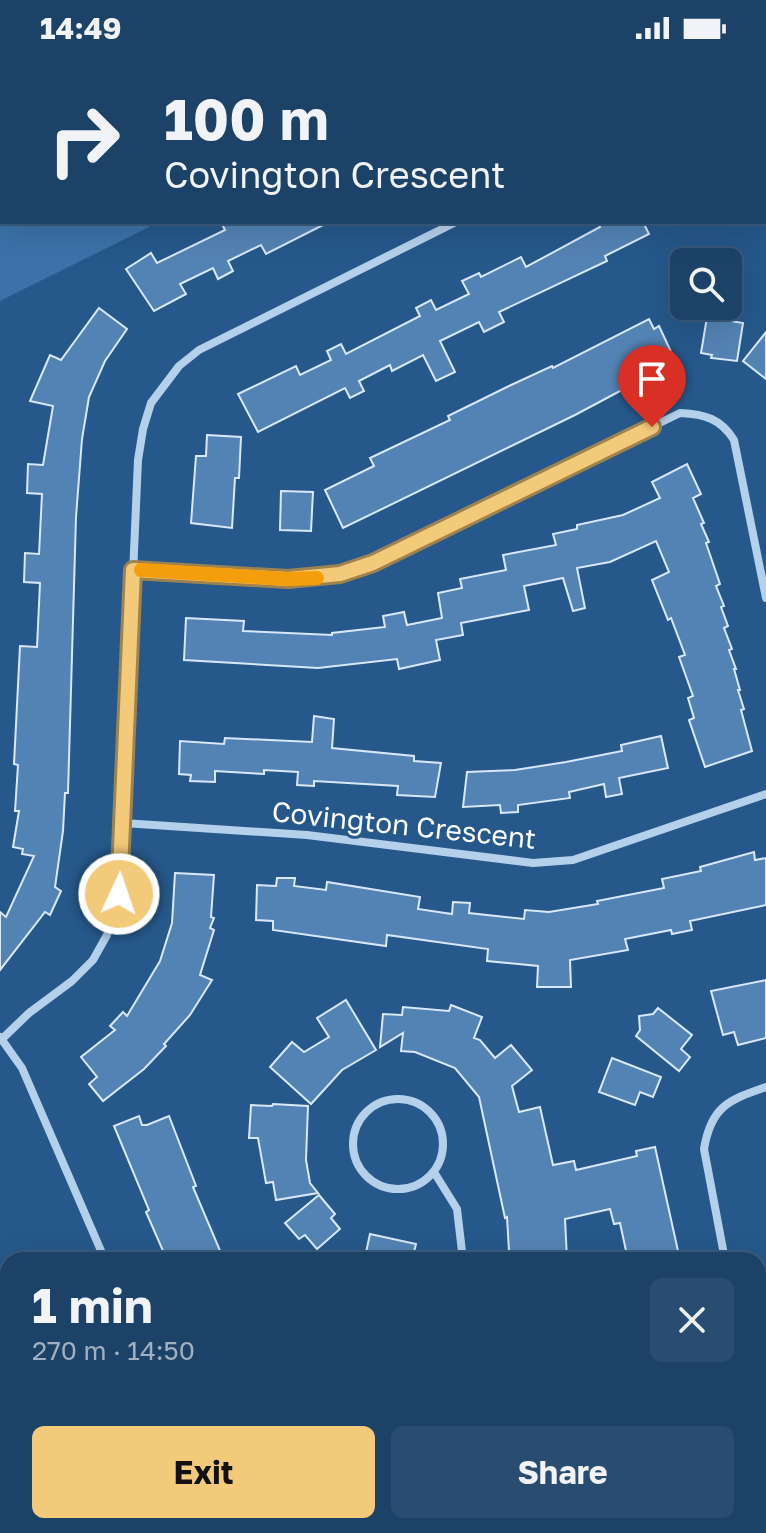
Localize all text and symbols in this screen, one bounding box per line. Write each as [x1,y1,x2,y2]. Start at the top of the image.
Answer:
text: 14:49 [40,10,122,46]
text: 100 m [164,85,329,152]
icon: right [32,88,136,192]
text: Covington Crescent [164,153,505,196]
map controls [670,248,742,320]
button: search [670,248,742,320]
pin [618,345,686,427]
icon: arrive [630,357,674,401]
street label: Covington Crescent [270,794,538,855]
position arrow [77,852,161,936]
text: 1 min [32,1276,153,1334]
button: close [650,1278,734,1362]
text: 270 m · 14:50 [32,1335,195,1366]
button: Exit [32,1426,375,1518]
button: Share [391,1426,734,1518]

